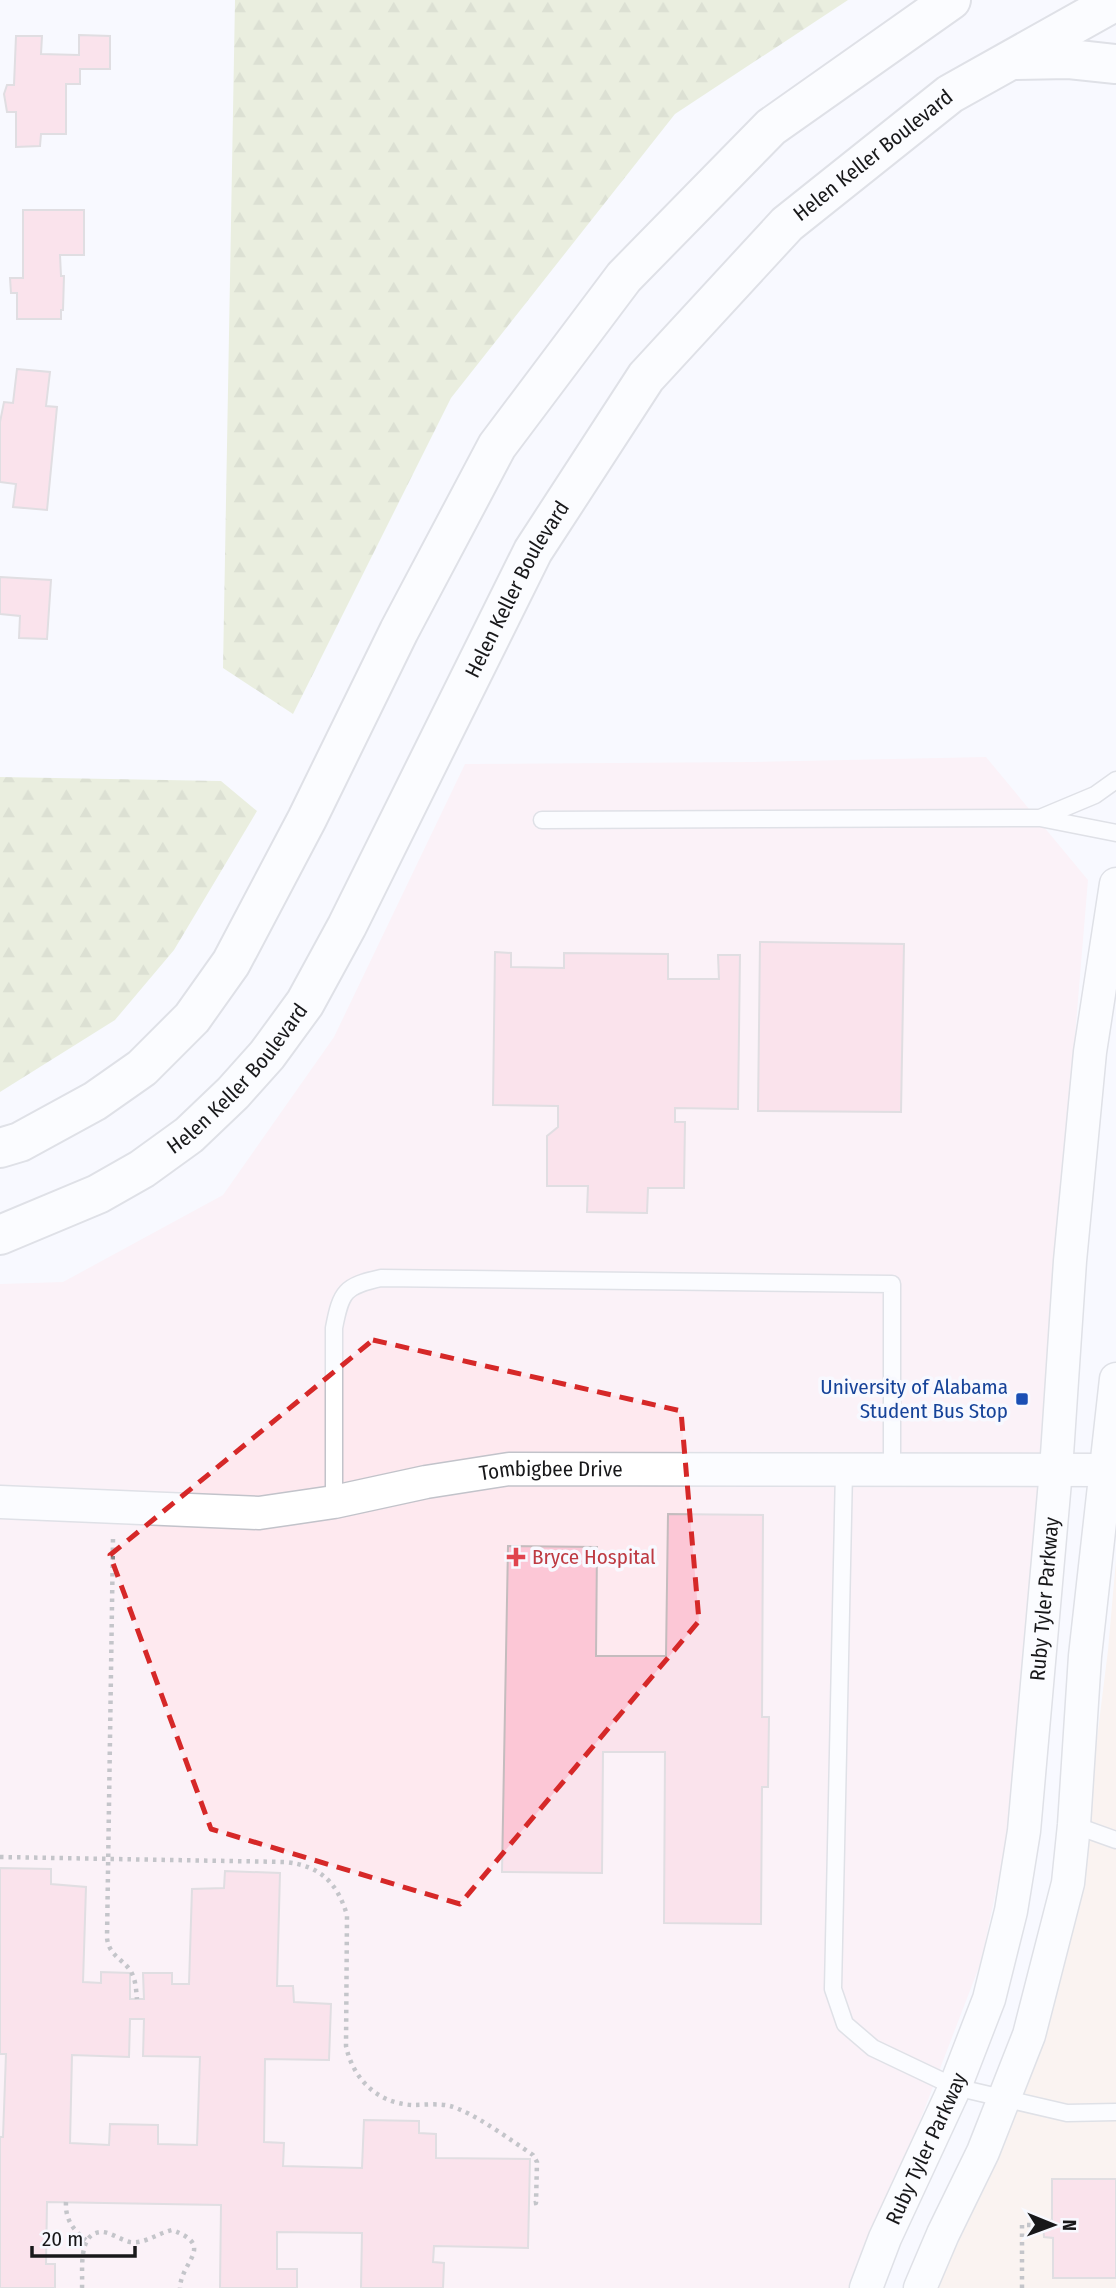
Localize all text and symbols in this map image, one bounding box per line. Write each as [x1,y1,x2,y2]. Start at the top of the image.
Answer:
street label: Helen Keller Boulevard [788,84,958,227]
street label: Helen Keller Boulevard [459,496,575,682]
street label: Helen Keller Boulevard [162,998,313,1160]
place label: University of Alabama Student Bus Stop [820,1374,1008,1424]
marker: University of Alabama Student Bus Stop [1014,1391,1030,1407]
street label: Tombigbee Drive [477,1455,623,1486]
street label: Ruby Tyler Parkway [1024,1515,1065,1682]
place label: Bryce Hospital [532,1544,656,1570]
marker: Bryce Hospital [506,1547,526,1567]
street label: Ruby Tyler Parkway [880,2068,972,2229]
north arrow [1018,2190,1088,2260]
scale bar [32,2214,135,2258]
text: N [1058,2219,1081,2231]
text: 20 m [42,2226,83,2252]

